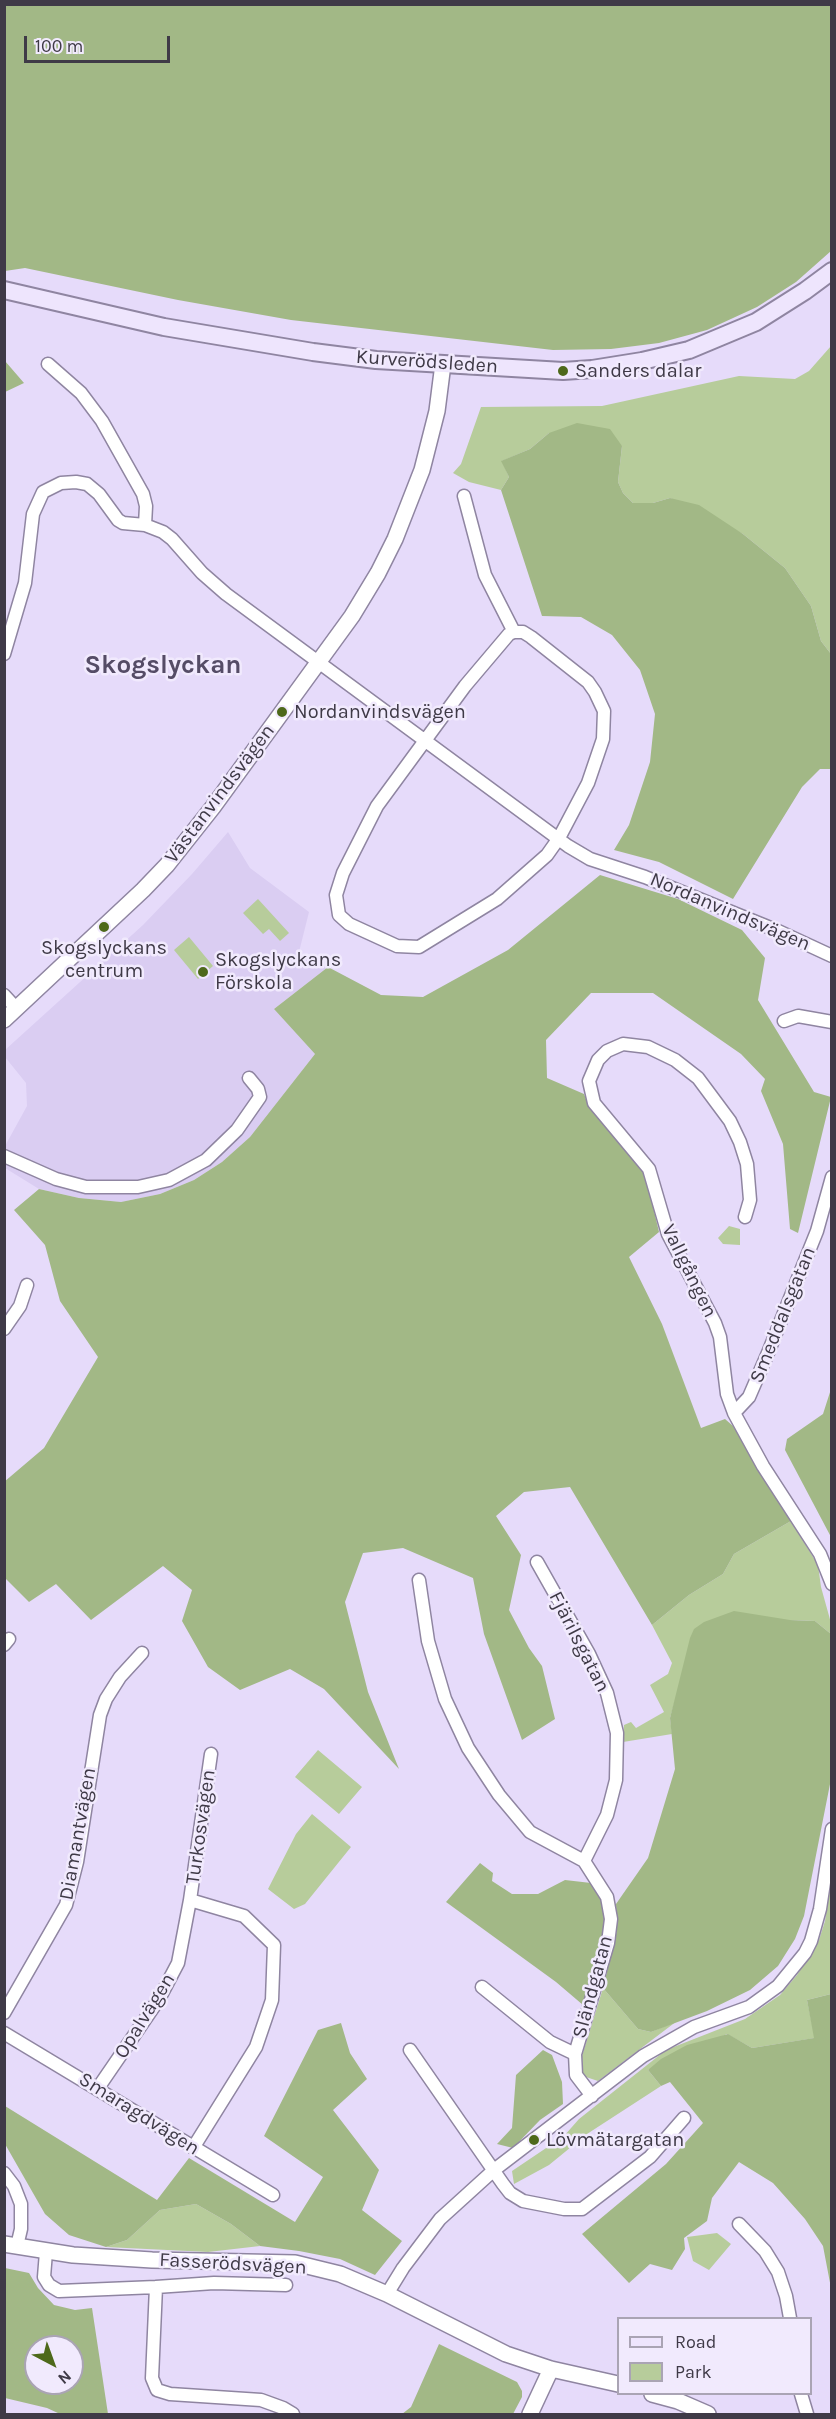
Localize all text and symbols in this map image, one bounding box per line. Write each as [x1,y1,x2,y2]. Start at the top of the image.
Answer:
scale bar [27,24,172,62]
text: 100 m [35,35,83,57]
street label: Kurverödsleden [355,345,499,379]
place label: Sanders dalar [575,359,701,383]
marker: Sanders dalar [556,364,570,378]
district label: Skogslyckan [84,650,242,682]
place label: Nordanvindsvägen [294,700,466,724]
marker: Nordanvindsvägen [275,705,289,719]
street label: Västanvindsvägen [160,720,280,868]
street label: Nordanvindsvägen [646,867,814,957]
marker: Skogslyckans centrum [97,920,111,934]
place label: Skogslyckans centrum [41,936,167,983]
place label: Skogslyckans Förskola [215,948,341,995]
marker: Skogslyckans Förskola [196,965,210,979]
street label: Vallgången [656,1220,722,1322]
street label: Smeddalsgatan [745,1243,821,1387]
street label: Fjärilsgatan [543,1588,615,1696]
street label: Diamantvägen [55,1766,101,1902]
street label: Turkosvägen [181,1768,221,1886]
street label: Sländgatan [568,1933,618,2041]
street label: Opalvägen [109,1969,181,2063]
street label: Smaragdvägen [74,2067,204,2161]
place label: Lövmätargatan [546,2128,684,2152]
marker: Lövmätargatan [527,2133,541,2147]
street label: Fasserödsvägen [159,2248,307,2280]
legend [617,2317,812,2395]
text: Road [675,2331,716,2353]
north arrow [24,2335,84,2395]
text: Park [675,2361,712,2383]
text: N [54,2367,75,2388]

